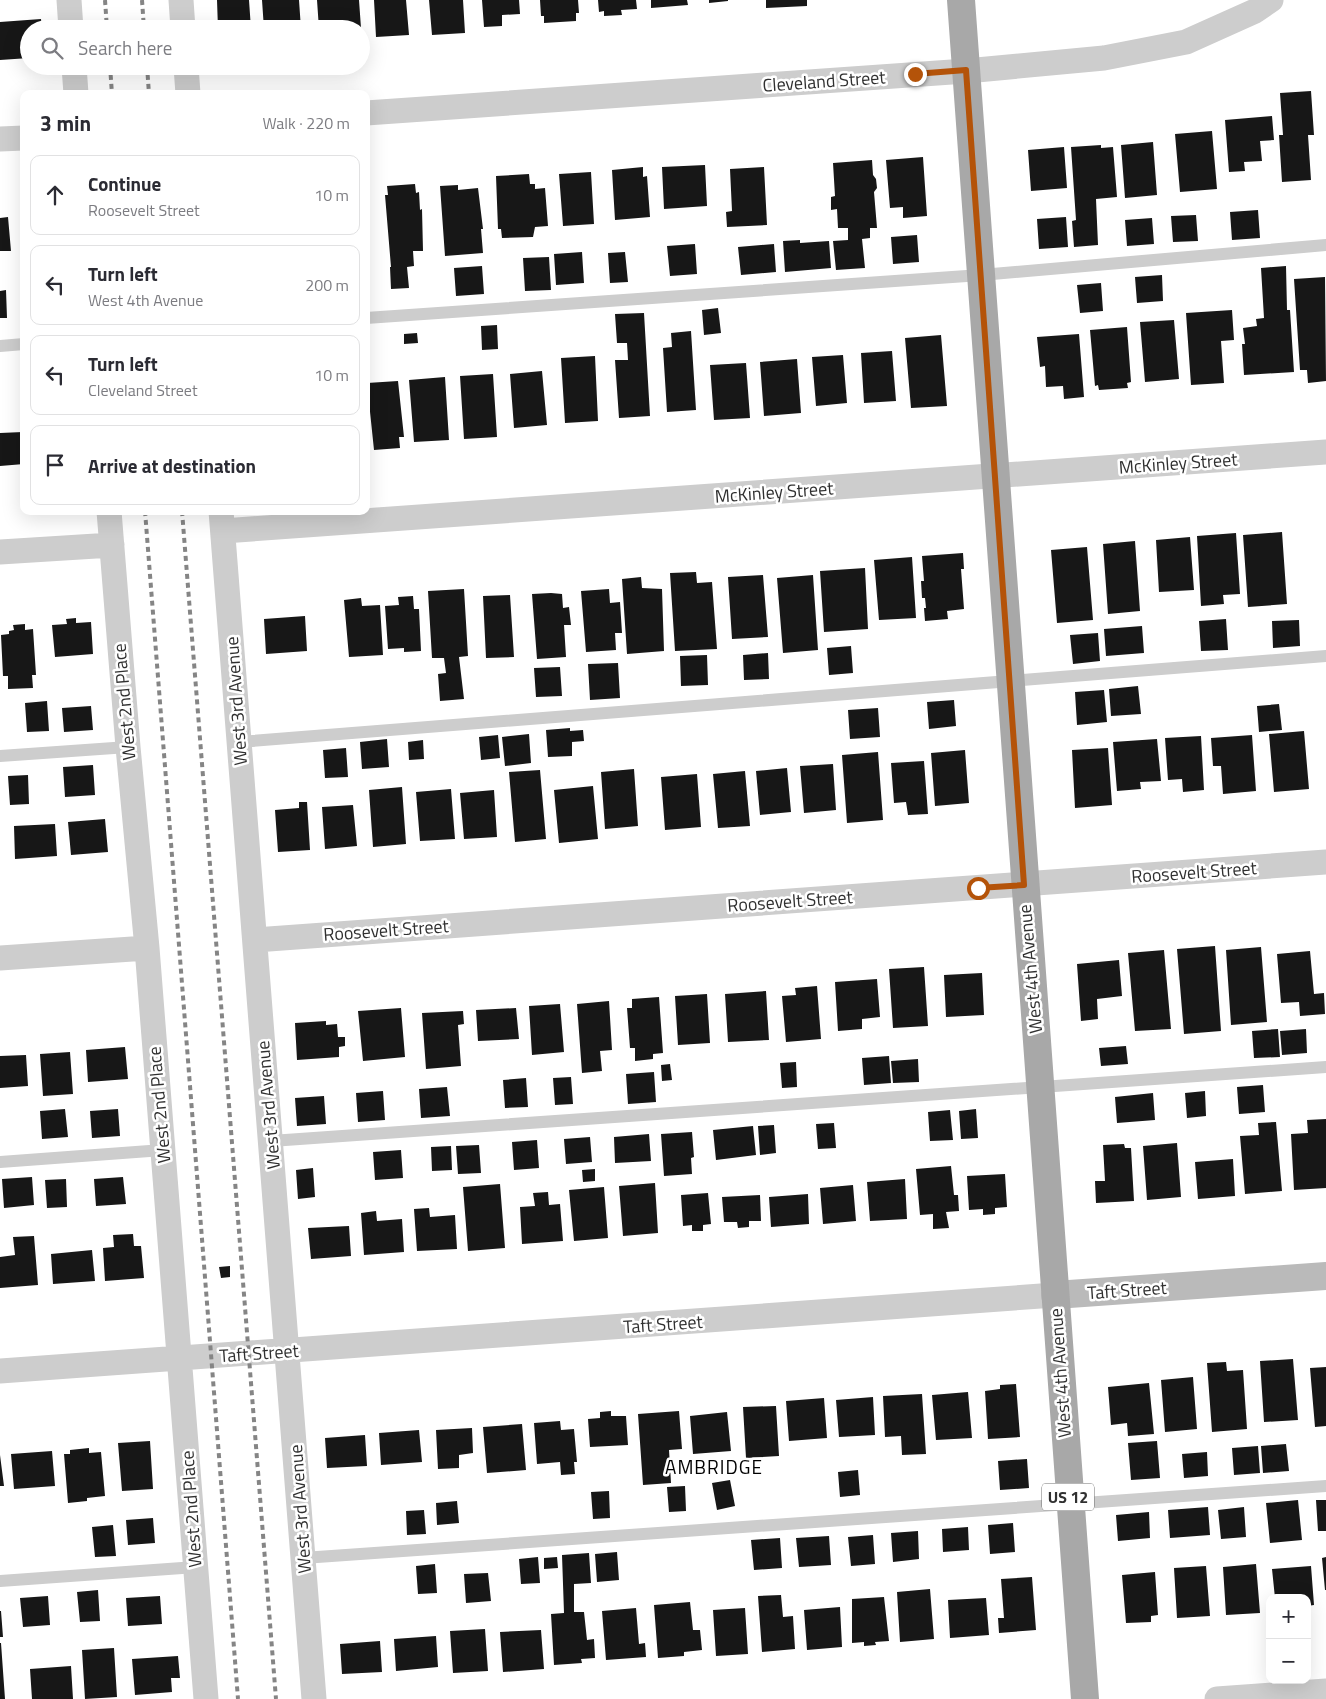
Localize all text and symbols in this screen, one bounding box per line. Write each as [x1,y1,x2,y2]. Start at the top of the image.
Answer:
search box [20,20,370,75]
text: Search here [78,33,172,62]
icon: search [38,34,66,62]
street label: Cleveland Street [762,63,887,99]
route end [904,63,927,86]
text: 3 min [40,107,91,139]
text: Walk · 220 m [262,111,350,135]
text: Continue [88,169,161,198]
icon: ahead [41,181,69,209]
text: 10 m [314,183,349,207]
text: Roosevelt Street [88,198,200,222]
text: Turn left [88,259,158,288]
icon: left [41,271,69,299]
text: 200 m [305,273,349,297]
text: West 4th Avenue [88,288,203,312]
text: Turn left [88,349,158,378]
icon: left [41,361,69,389]
text: 10 m [314,363,349,387]
text: Cleveland Street [88,378,198,402]
street label: McKinley Street [1118,445,1239,481]
icon: arrive [41,451,69,479]
text: Arrive at destination [88,451,256,480]
street label: McKinley Street [714,474,835,510]
street label: West 3rd Avenue [218,636,254,766]
street label: West 2nd Place [105,642,143,762]
street label: Roosevelt Street [1130,854,1258,890]
route start [967,877,990,900]
street label: Roosevelt Street [726,883,854,919]
street label: West 4th Avenue [1011,903,1049,1035]
street label: Roosevelt Street [322,912,450,948]
street label: West 3rd Avenue [249,1039,287,1171]
street label: West 2nd Place [140,1045,178,1165]
street label: Taft Street [1086,1274,1168,1306]
street label: West 4th Avenue [1042,1307,1078,1439]
street label: Taft Street [622,1308,704,1340]
street label: Taft Street [218,1337,300,1369]
street label: West 3rd Avenue [282,1444,318,1574]
street label: West 2nd Place [173,1450,209,1568]
district label: AMBRIDGE [665,1452,763,1481]
road number: US 12 [1042,1484,1094,1510]
map controls [1266,1594,1311,1684]
button: + [1266,1594,1311,1639]
button: − [1266,1639,1311,1684]

